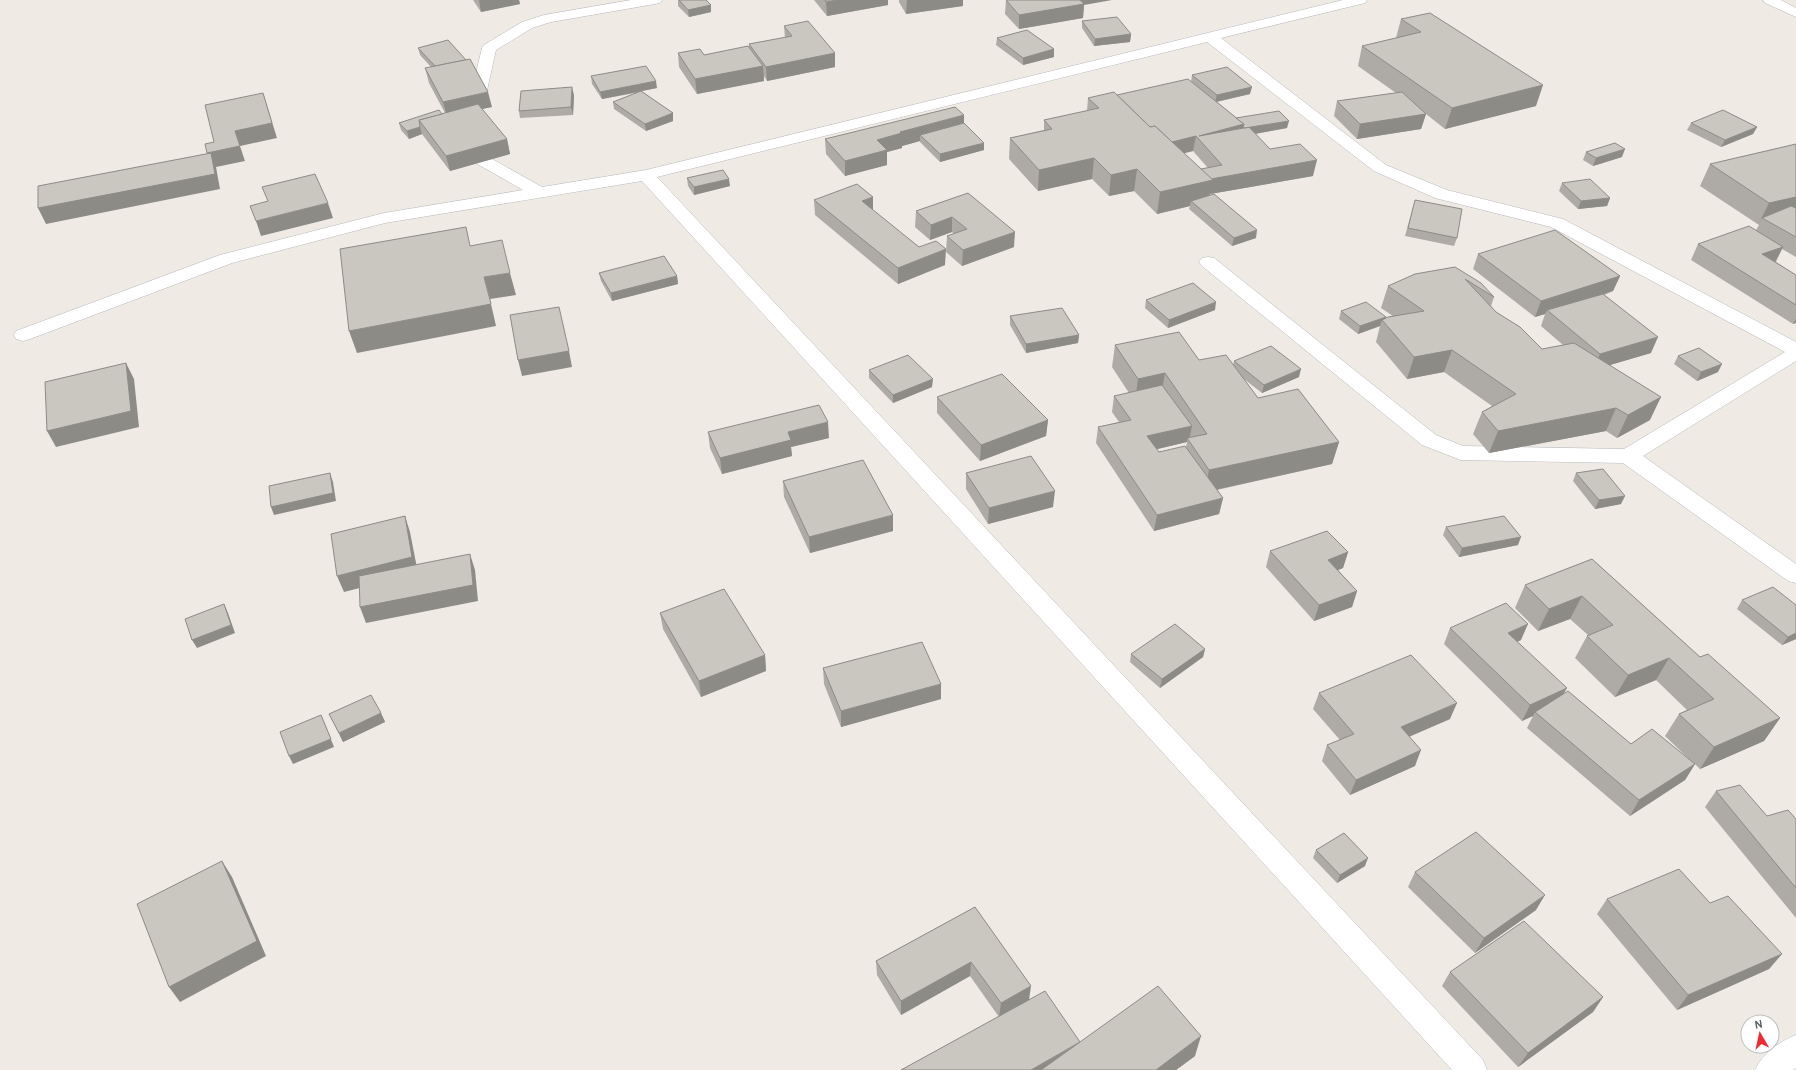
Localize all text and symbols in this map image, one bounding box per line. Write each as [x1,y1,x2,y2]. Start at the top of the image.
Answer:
north arrow [1740,1014,1780,1054]
text: N [1754,1018,1764,1033]

